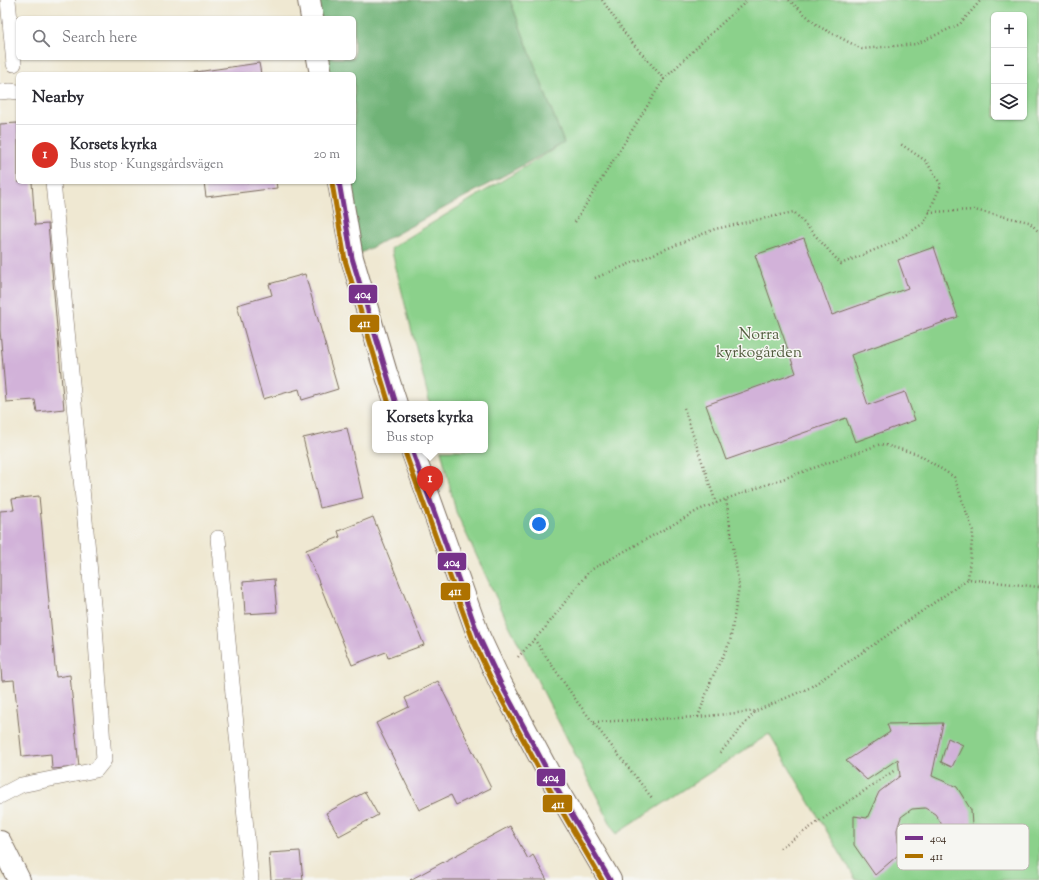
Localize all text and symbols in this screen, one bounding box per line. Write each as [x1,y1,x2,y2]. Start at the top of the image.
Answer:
map controls [991,12,1027,120]
button: + [991,12,1027,48]
search box [16,16,356,60]
icon: search [30,27,52,49]
text: Search here [62,28,137,49]
button: − [991,48,1027,84]
button: layers [991,84,1027,120]
text: Nearby [32,86,84,110]
text: Korsets kyrka [70,135,157,156]
text: 1 [43,146,47,164]
text: 20 m [314,146,340,164]
text: Bus stop · Kungsgårdsvägen [70,156,224,174]
line badge: 404 [348,284,378,304]
text: 404 [354,287,372,303]
line badge: 411 [349,314,380,333]
text: 411 [356,316,371,332]
park label: Norra kyrkogården [716,324,803,365]
popup [372,401,488,453]
text: Korsets kyrka [386,408,474,429]
text: Bus stop [386,429,434,447]
pin: 1 [417,466,443,499]
your location [529,514,549,534]
line badge: 404 [437,552,467,571]
text: 404 [443,555,461,571]
line badge: 411 [440,582,471,601]
text: 411 [447,584,462,600]
line badge: 404 [536,768,566,787]
text: 404 [542,770,560,786]
line badge: 411 [542,794,573,813]
text: 411 [550,797,565,813]
legend [897,824,1029,870]
text: 404 [930,831,947,847]
text: 411 [930,849,943,865]

